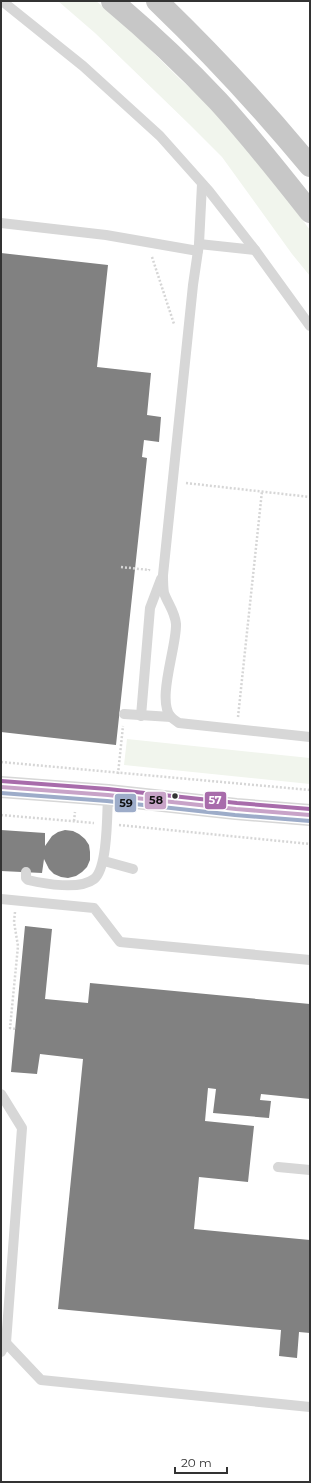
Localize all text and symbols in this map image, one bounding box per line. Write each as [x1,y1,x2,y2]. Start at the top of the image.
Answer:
line badge: 58 [144,791,167,810]
unlabelled marker [170,791,180,801]
line badge: 57 [204,791,227,810]
line badge: 59 [114,793,137,813]
text: 58 [149,793,163,807]
text: 57 [208,793,222,807]
text: 59 [119,796,133,810]
scale bar [175,1449,227,1475]
text: 20 m [181,1455,212,1470]

